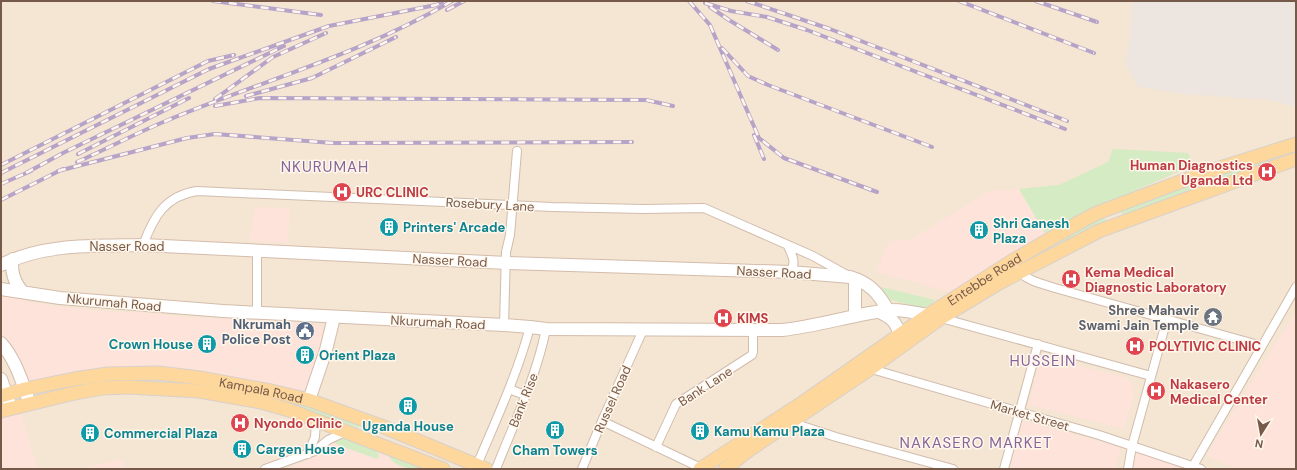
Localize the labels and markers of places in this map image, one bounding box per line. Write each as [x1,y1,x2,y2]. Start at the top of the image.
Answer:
place label: Human Diagnostics Uganda Ltd [1130,157,1253,189]
hospital icon: Human Diagnostics Uganda Ltd [1256,161,1278,183]
hospital icon: URC CLINIC [331,181,353,203]
place label: URC CLINIC [356,184,429,201]
place label: Shri Ganesh Plaza [993,215,1069,247]
building icon: Printers' Arcade [378,216,400,238]
place label: Printers' Arcade [403,219,505,236]
building icon: Shri Ganesh Plaza [968,219,990,241]
place label: Kema Medical Diagnostic Laboratory [1085,264,1227,296]
hospital icon: Kema Medical Diagnostic Laboratory [1060,268,1082,290]
place label: Shree Mahavir Swami Jain Temple [1079,302,1200,334]
temple icon: Shree Mahavir Swami Jain Temple [1202,306,1224,328]
hospital icon: KIMS [712,307,734,329]
place label: KIMS [737,310,769,327]
place label: Nkrumah Police Post [222,316,291,348]
public building icon: Nkrumah Police Post [294,320,316,342]
building icon: Crown House [196,333,218,355]
hospital icon: POLYTIVIC CLINIC [1124,335,1146,357]
place label: Crown House [109,336,193,353]
place label: POLYTIVIC CLINIC [1149,338,1261,355]
building icon: Orient Plaza [294,344,316,366]
place label: Orient Plaza [319,347,396,364]
place label: Nakasero Medical Center [1170,376,1268,408]
hospital icon: Nakasero Medical Center [1145,380,1167,402]
building icon: Uganda House [397,395,419,417]
hospital icon: Nyondo Clinic [229,412,251,434]
place label: Nyondo Clinic [254,415,342,432]
place label: Uganda House [362,418,454,435]
building icon: Cham Towers [544,419,566,441]
building icon: Kamu Kamu Plaza [689,420,711,442]
building icon: Commercial Plaza [79,422,101,444]
place label: Kamu Kamu Plaza [714,423,825,440]
place label: Commercial Plaza [104,425,218,442]
building icon: Cargen House [231,438,253,460]
place label: Cargen House [256,441,345,458]
place label: Cham Towers [512,442,598,459]

